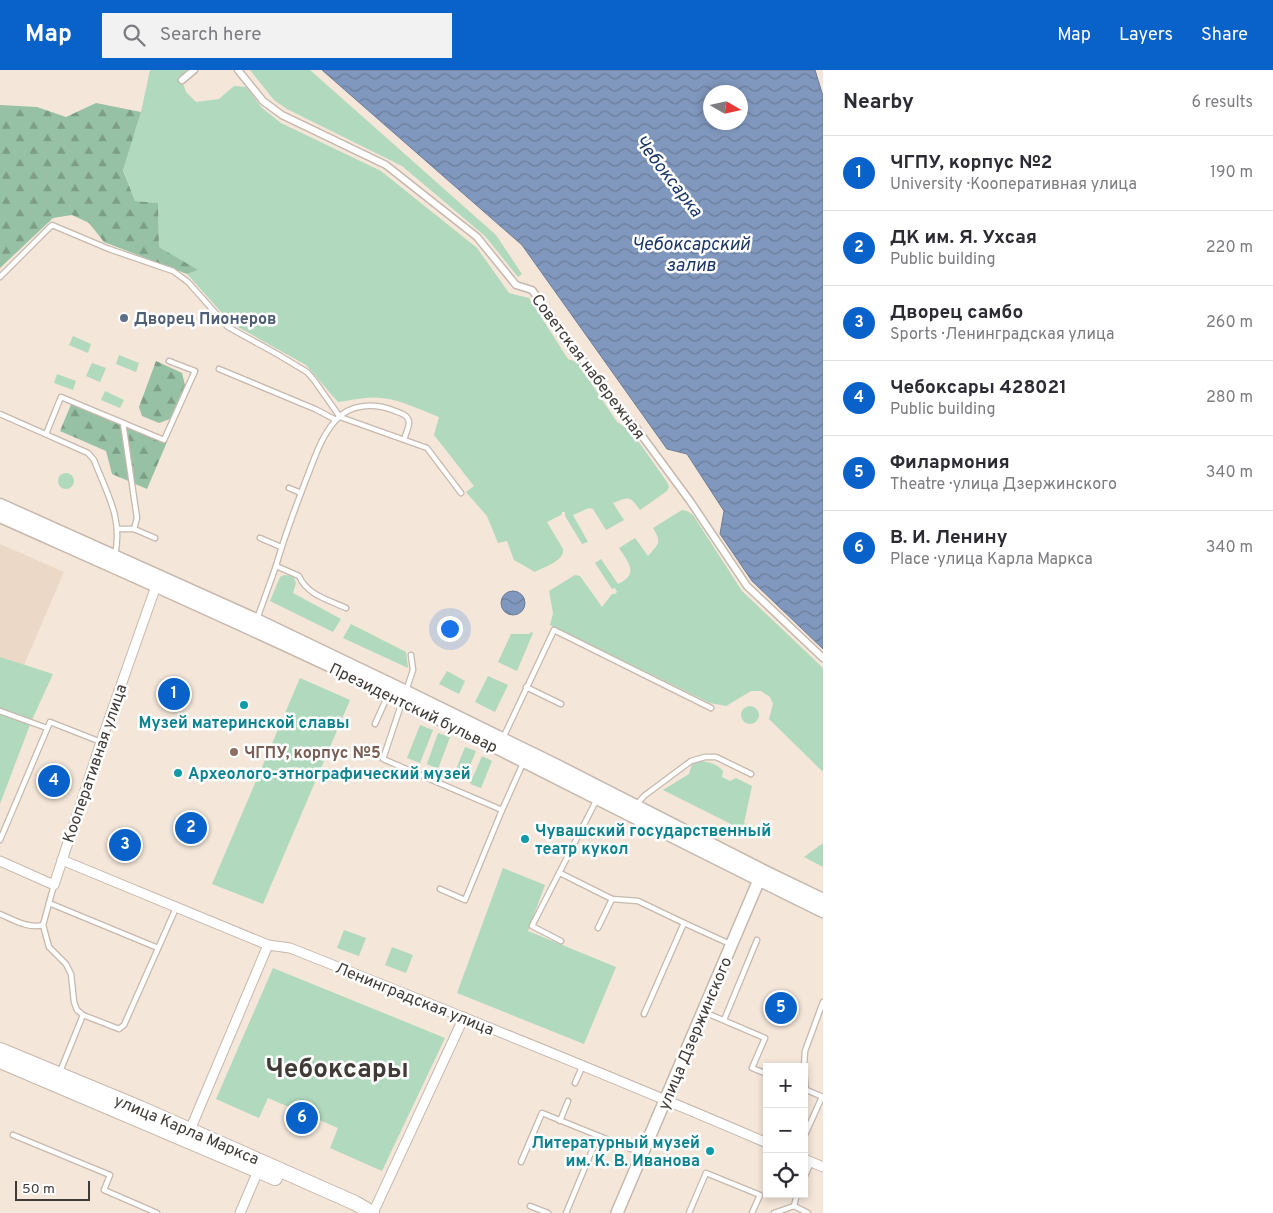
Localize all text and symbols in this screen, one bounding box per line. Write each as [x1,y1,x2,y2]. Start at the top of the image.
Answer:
search box [102,13,452,58]
text: Map [25,20,72,50]
icon: search [120,21,148,49]
text: Search here [160,23,261,47]
text: Map [1057,24,1091,47]
text: Layers [1119,24,1173,47]
text: Share [1201,24,1248,47]
north arrow [703,85,748,130]
text: Nearby [843,89,914,116]
text: 6 results [1191,93,1253,113]
water label: Чебоксарка [629,131,707,223]
text: ЧГПУ, корпус №2 [890,151,1052,175]
text: 1 [856,163,862,183]
text: 190 m [1210,163,1253,183]
text: University · Кооперативная улица [890,175,1137,195]
text: ДК им. Я. Ухсая [890,226,1037,250]
water label: Чебоксарский залив [632,234,751,278]
text: 2 [854,238,864,258]
text: 220 m [1206,238,1253,258]
text: Public building [890,250,995,270]
street label: Советская набережная [526,291,649,444]
text: Дворец самбо [890,301,1023,325]
place label: Дворец Пионеров [134,310,277,330]
marker: Дворец Пионеров [118,312,130,324]
text: 3 [854,313,864,333]
text: 260 m [1206,313,1253,333]
text: Sports · Ленинградская улица [890,325,1114,345]
text: Чебоксары 428021 [890,376,1067,400]
text: 4 [854,388,864,408]
text: 280 m [1206,388,1253,408]
text: Public building [890,400,995,420]
text: Филармония [890,451,1010,475]
text: 5 [854,463,864,483]
text: 340 m [1206,463,1253,483]
text: Theatre · улица Дзержинского [890,475,1117,495]
text: В. И. Ленину [890,526,1007,550]
text: 6 [854,538,864,558]
text: 340 m [1206,538,1253,558]
text: Place · улица Карла Маркса [890,550,1093,570]
your location [437,616,463,642]
street label: Президентский бульвар [326,659,501,758]
pin: 1 [158,675,190,713]
street label: Кооперативная улица [59,682,132,846]
marker: Музей материнской славы [238,699,250,711]
place label: Музей материнской славы [138,714,350,734]
place label: ЧГПУ, корпус №5 [244,744,381,764]
marker: ЧГПУ, корпус №5 [228,746,240,758]
pin: 4 [38,762,70,800]
place label: Археолого-этнографический музей [188,765,471,785]
marker: Археолого-этнографический музей [172,767,184,779]
pin: 2 [175,809,207,847]
place label: Чувашский государственный театр кукол [535,822,771,860]
pin: 3 [109,826,141,864]
marker: Чувашский государственный театр кукол [519,833,531,845]
street label: улица Дзержинского [655,954,737,1113]
street label: Ленинградская улица [332,959,497,1041]
pin: 5 [765,989,797,1027]
district label: Чебоксары [265,1054,409,1087]
map controls [763,1063,808,1198]
button: + [763,1063,808,1108]
street label: улица Карла Маркса [111,1091,262,1170]
pin: 6 [286,1099,318,1137]
button: − [763,1108,808,1153]
place label: Литературный музей им. К. В. Иванова [531,1134,700,1172]
marker: Литературный музей им. К. В. Иванова [704,1145,716,1157]
button: locate [763,1153,808,1198]
scale bar [15,1178,90,1201]
text: 50 m [22,1181,55,1198]

